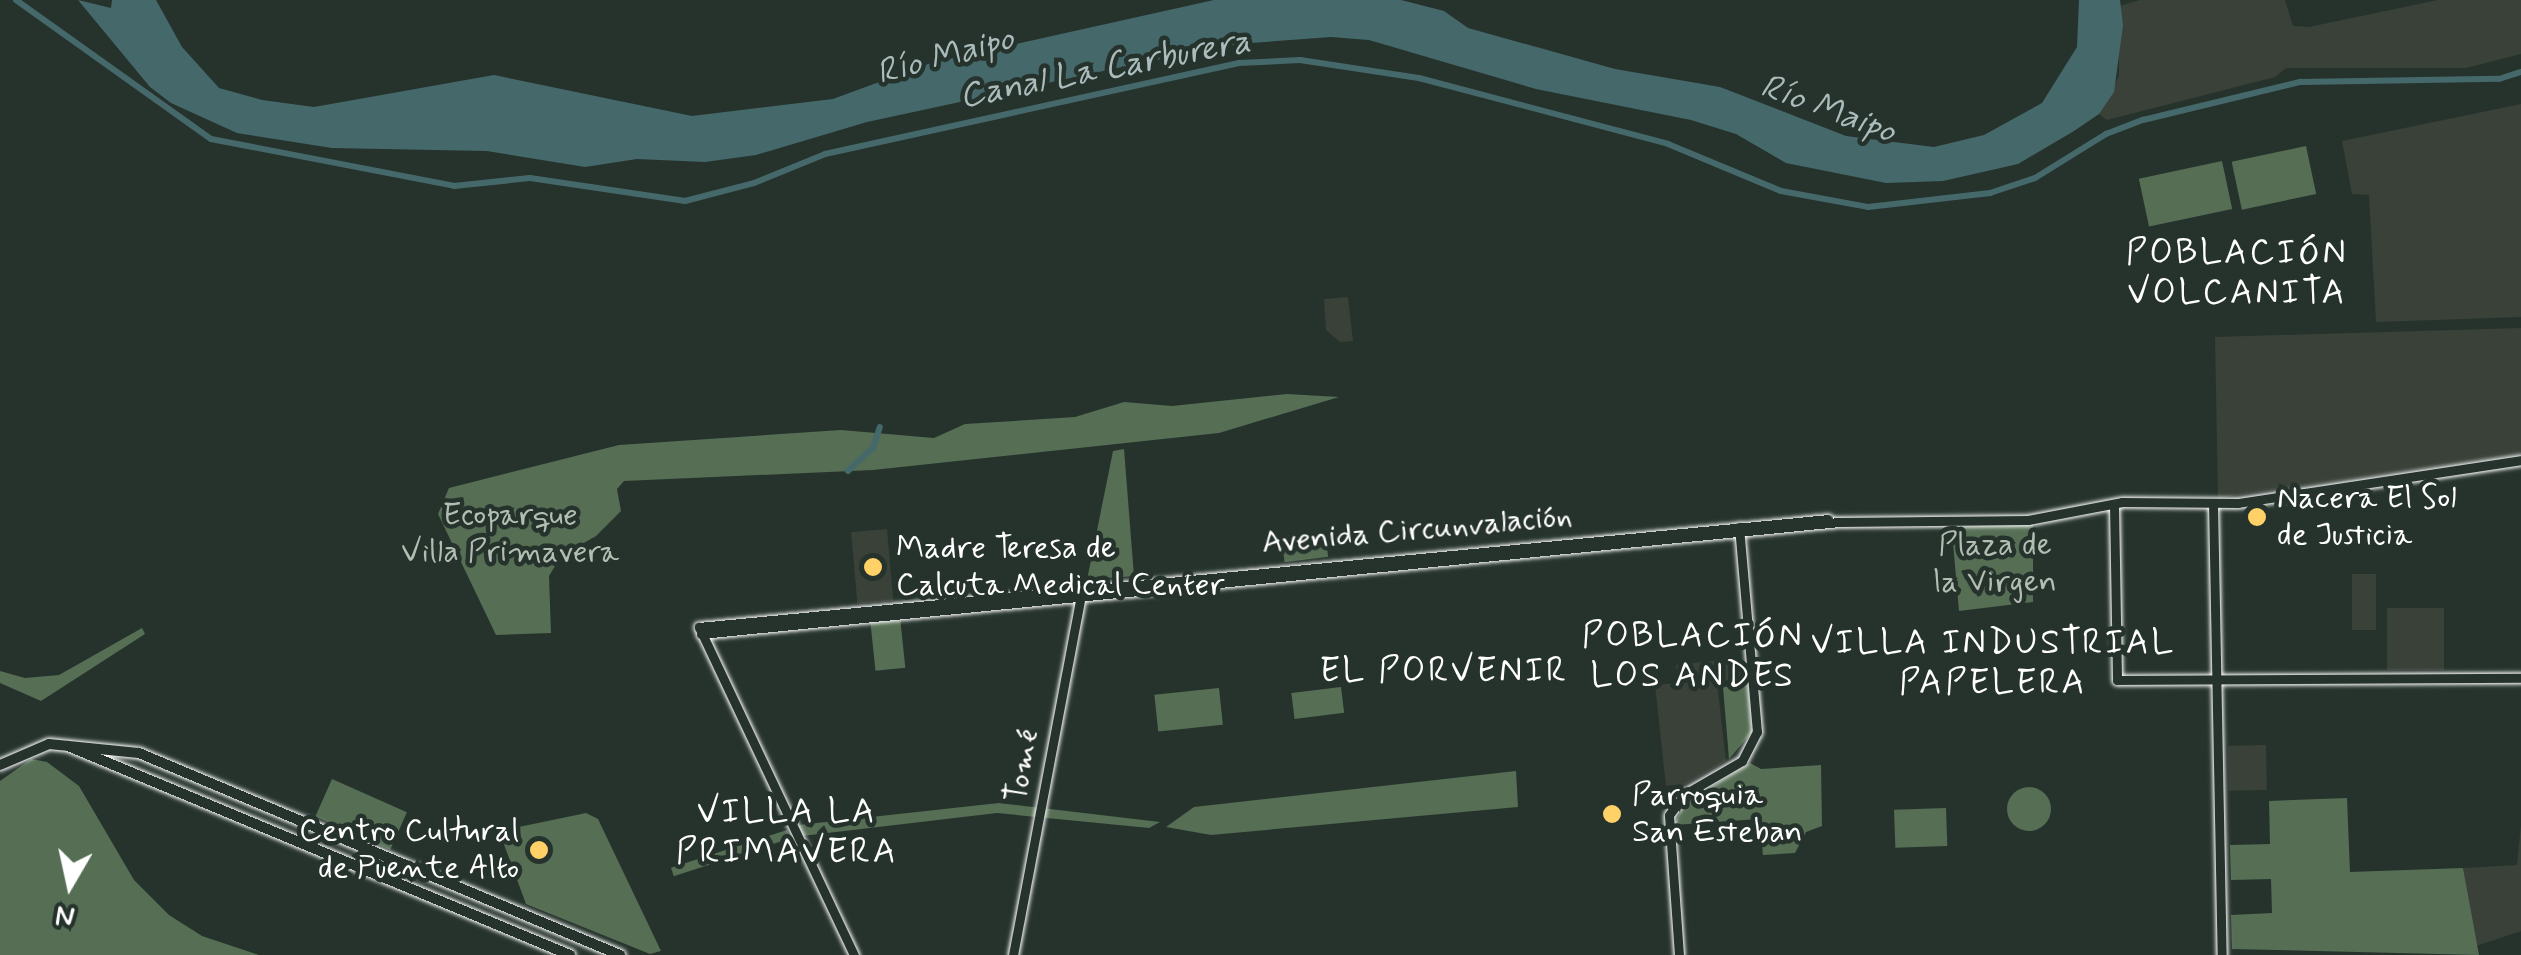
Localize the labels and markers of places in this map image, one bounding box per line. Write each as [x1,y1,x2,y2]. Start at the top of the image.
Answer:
place label: Nacera El Sol de Justicia [2277,480,2460,555]
marker: Nacera El Sol de Justicia [2246,506,2268,528]
place label: Madre Teresa de Calcuta Medical Center [896,530,1228,605]
marker: Madre Teresa de Calcuta Medical Center [860,554,886,580]
place label: Parroquia San Esteban [1632,777,1799,852]
marker: Parroquia San Esteban [1601,803,1623,825]
place label: Centro Cultural de Puente Alto [299,813,519,888]
marker: Centro Cultural de Puente Alto [528,839,550,861]

